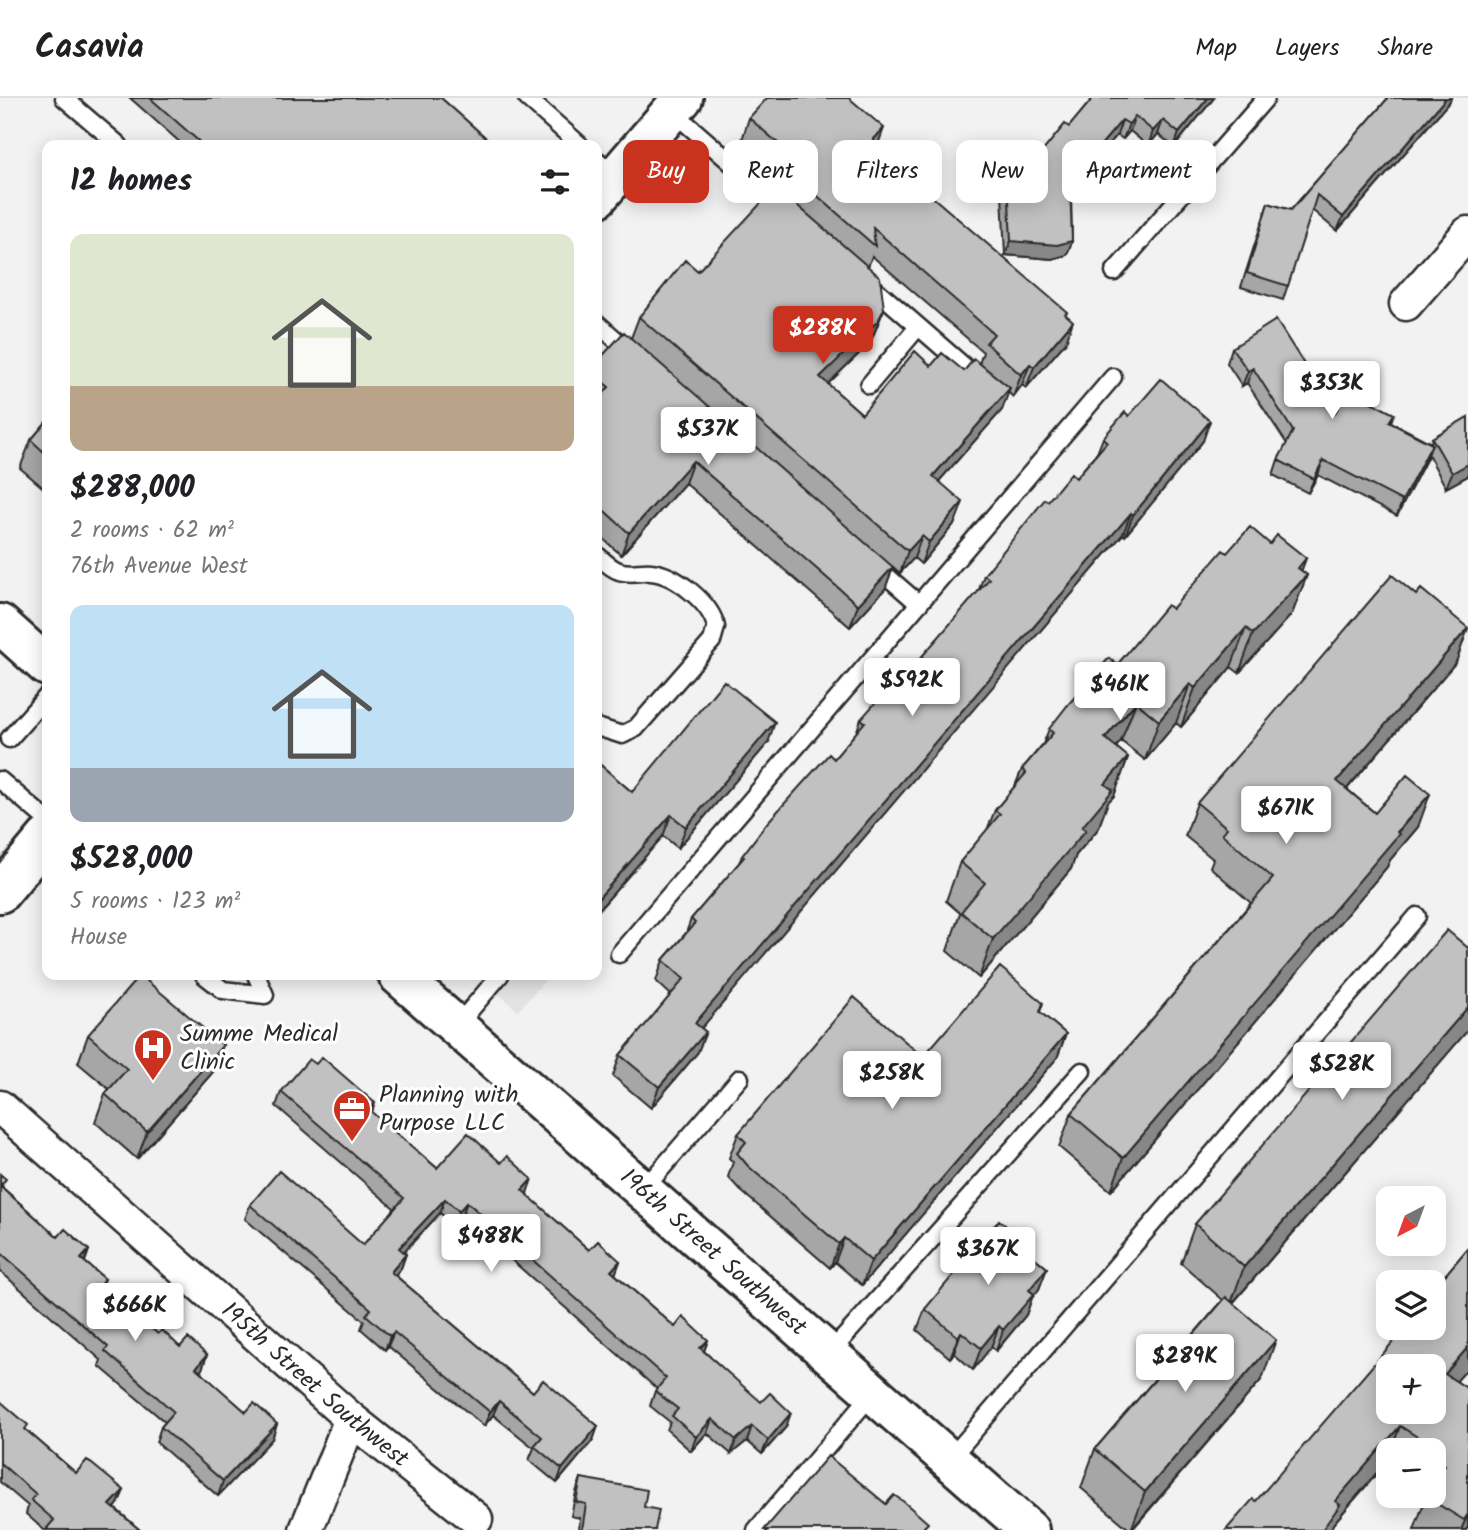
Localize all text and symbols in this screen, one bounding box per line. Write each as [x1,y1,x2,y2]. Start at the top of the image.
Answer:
text: Casavia [35,22,144,75]
text: Map [1195,29,1237,68]
text: Layers [1275,29,1339,68]
text: Share [1377,29,1433,68]
chip: Buy [623,140,709,203]
chip: Rent [723,140,818,203]
chip: Filters [832,140,942,203]
chip: New [956,140,1048,203]
chip: Apartment [1062,140,1216,203]
text: 12 homes [70,158,192,206]
icon: filters [536,163,574,201]
icon: home [259,280,385,406]
pin: $288K [774,306,872,366]
text: $288K [789,311,857,347]
pin: $353K [1283,362,1381,421]
text: $353K [1300,366,1364,402]
pin: $537K [659,408,757,467]
text: $537K [677,412,739,448]
text: $288,000 [70,465,195,513]
text: 2 rooms · 62 m² [70,513,234,549]
text: 76th Avenue West [70,549,248,585]
icon: home [259,651,385,777]
pin: $592K [863,658,961,718]
pin: $461K [1071,662,1169,722]
text: $592K [880,663,944,699]
text: $461K [1090,667,1150,703]
pin: $671K [1237,786,1335,846]
text: $671K [1257,791,1315,827]
text: $528,000 [70,836,192,884]
text: 5 rooms · 123 m² [70,884,240,920]
text: House [70,920,127,956]
place label: Summe Medical Clinic [180,1015,338,1082]
hospital icon: Summe Medical Clinic [132,1027,174,1082]
pin: $528K [1293,1042,1391,1102]
text: $528K [1309,1047,1375,1083]
pin: $258K [843,1052,941,1111]
text: $258K [859,1056,925,1092]
place label: Planning with Purpose LLC [379,1076,518,1143]
office icon: Planning with Purpose LLC [331,1088,373,1143]
street label: 196th Street Southwest [611,1159,816,1346]
north arrow [1376,1186,1446,1256]
map controls [1376,1186,1446,1508]
pin: $488K [442,1214,540,1274]
text: $488K [457,1219,525,1255]
pin: $367K [939,1228,1037,1287]
text: $367K [956,1232,1020,1268]
button: layers [1376,1270,1446,1340]
pin: $666K [86,1284,184,1343]
text: $666K [103,1288,167,1324]
street label: 195th Street Southwest [212,1292,418,1478]
pin: $289K [1136,1334,1234,1394]
text: $289K [1152,1339,1218,1375]
button: + [1376,1354,1446,1424]
button: − [1376,1438,1446,1508]

